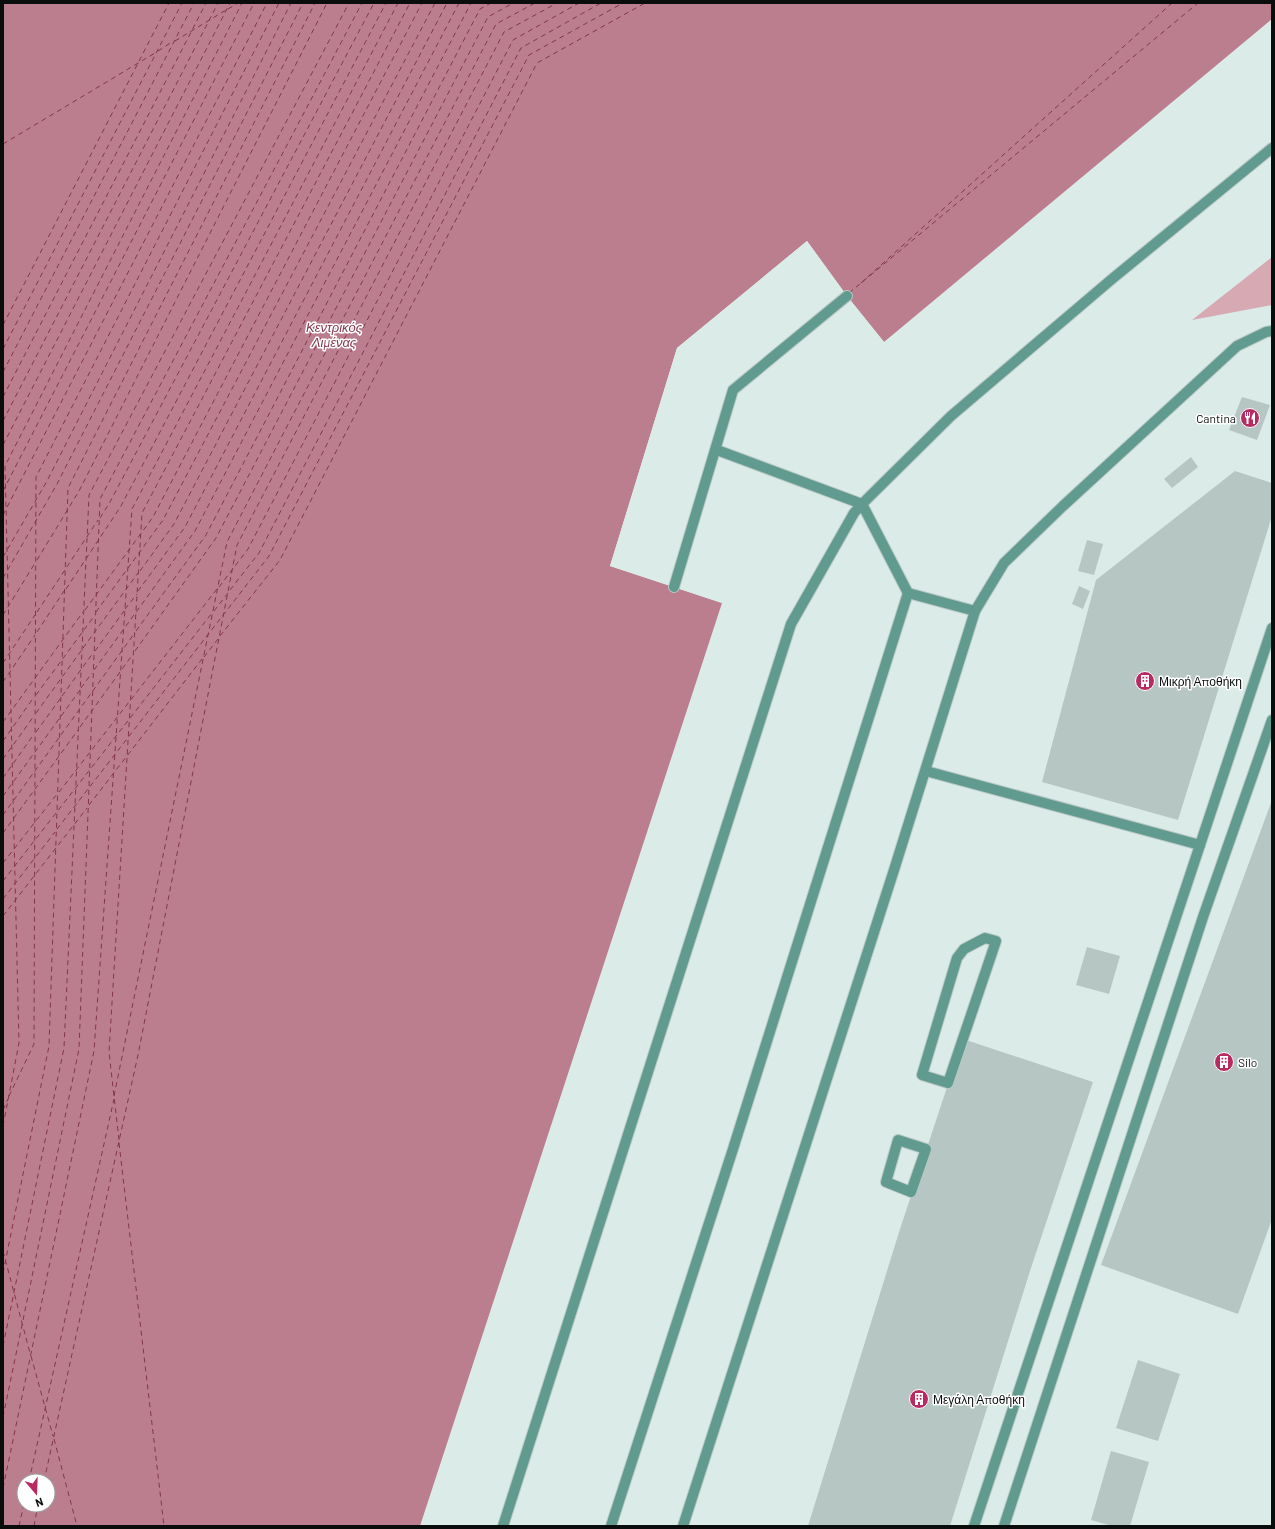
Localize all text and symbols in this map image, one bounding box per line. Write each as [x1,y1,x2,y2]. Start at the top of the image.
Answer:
water label: Κεντρικός Λιμένας [306,319,363,350]
restaurant icon: Cantina [1239,407,1261,429]
place label: Cantina [1196,411,1236,425]
building icon: Μικρή Αποθήκη [1134,670,1156,692]
place label: Μικρή Αποθήκη [1159,674,1242,689]
building icon: Silo [1213,1051,1235,1073]
place label: Silo [1238,1055,1257,1069]
building icon: Μεγάλη Αποθήκη [908,1388,930,1410]
place label: Μεγάλη Αποθήκη [933,1392,1025,1407]
north arrow [16,1473,56,1513]
text: N [34,1496,45,1510]

